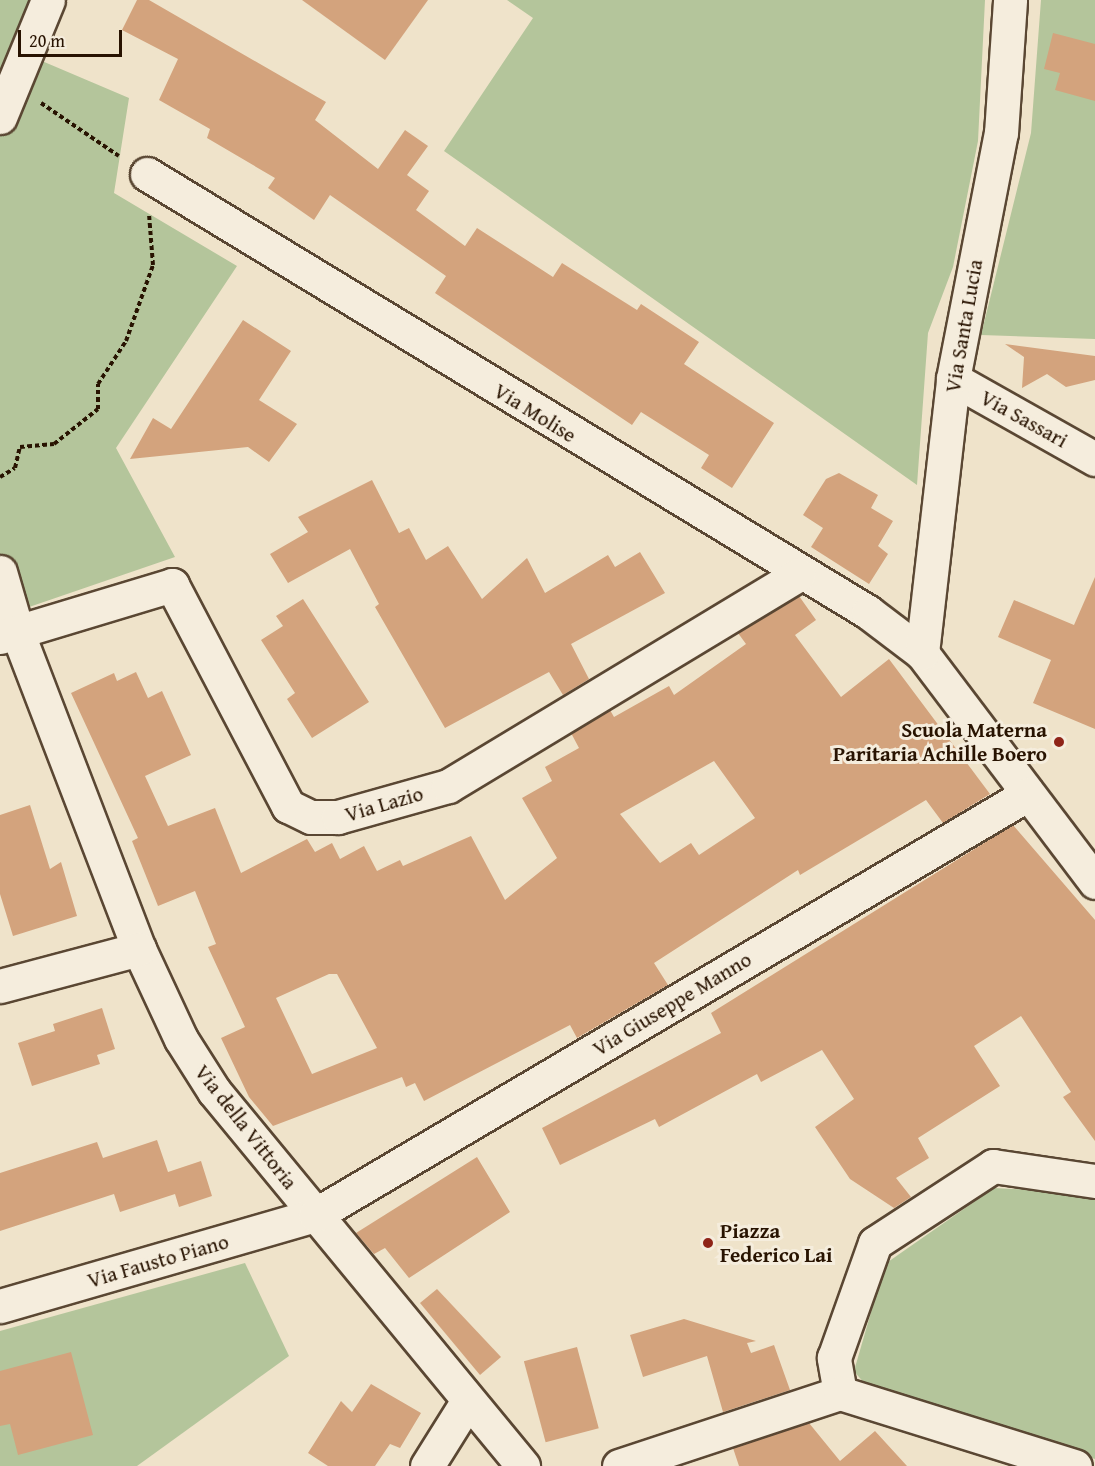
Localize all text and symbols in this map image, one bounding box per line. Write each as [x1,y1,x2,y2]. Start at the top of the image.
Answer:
scale bar [21,18,124,56]
text: 20 m [29,27,65,54]
street label: Via Santa Lucia [940,257,988,395]
street label: Via Molise [489,378,581,448]
street label: Via Sassari [976,385,1072,453]
place label: Scuola Materna Paritaria Achille Boero [833,717,1047,767]
marker: Scuola Materna Paritaria Achille Boero [1052,735,1066,749]
street label: Via Lazio [342,781,426,827]
street label: Via Giuseppe Manno [588,947,756,1061]
street label: Via della Vittoria [190,1060,302,1194]
place label: Piazza Federico Lai [720,1218,833,1268]
street label: Via Fausto Piano [85,1229,231,1293]
marker: Piazza Federico Lai [701,1236,715,1250]

